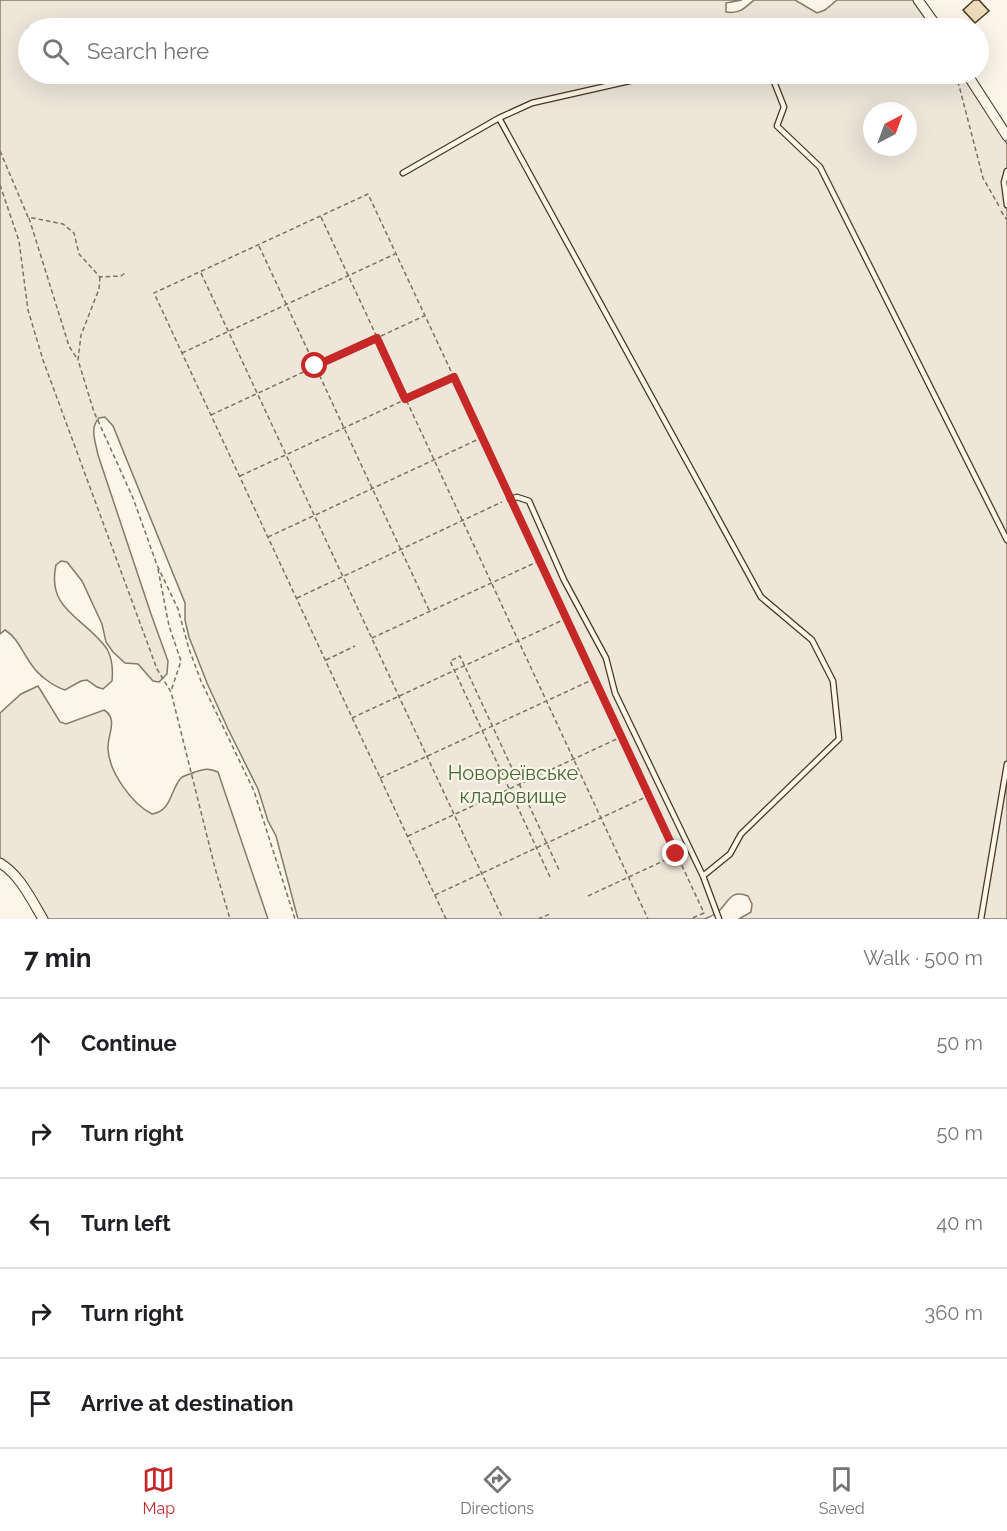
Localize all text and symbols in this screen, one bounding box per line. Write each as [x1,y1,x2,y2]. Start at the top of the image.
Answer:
search box [18,18,989,84]
icon: search [39,35,72,68]
text: Search here [87,38,209,64]
north arrow [863,102,917,156]
route start [301,352,327,378]
park label: Новореївське кладовище [448,761,579,808]
route end [662,840,688,866]
text: 7 min [24,943,91,973]
text: Walk · 500 m [863,946,983,970]
icon: ahead [24,1027,57,1060]
text: Continue [81,1030,177,1056]
text: 50 m [936,1031,983,1055]
icon: right [24,1117,57,1150]
text: Turn right [81,1120,184,1146]
text: 50 m [936,1121,983,1145]
icon: left [24,1207,57,1240]
text: Turn left [81,1210,171,1236]
text: 40 m [936,1211,983,1235]
icon: right [24,1297,57,1330]
text: Turn right [81,1300,184,1326]
text: 360 m [925,1301,983,1325]
icon: arrive [24,1387,57,1420]
text: Arrive at destination [81,1390,294,1416]
tab: Map [142,1463,175,1518]
tab: Directions [460,1463,534,1518]
tab: Saved [819,1463,865,1518]

